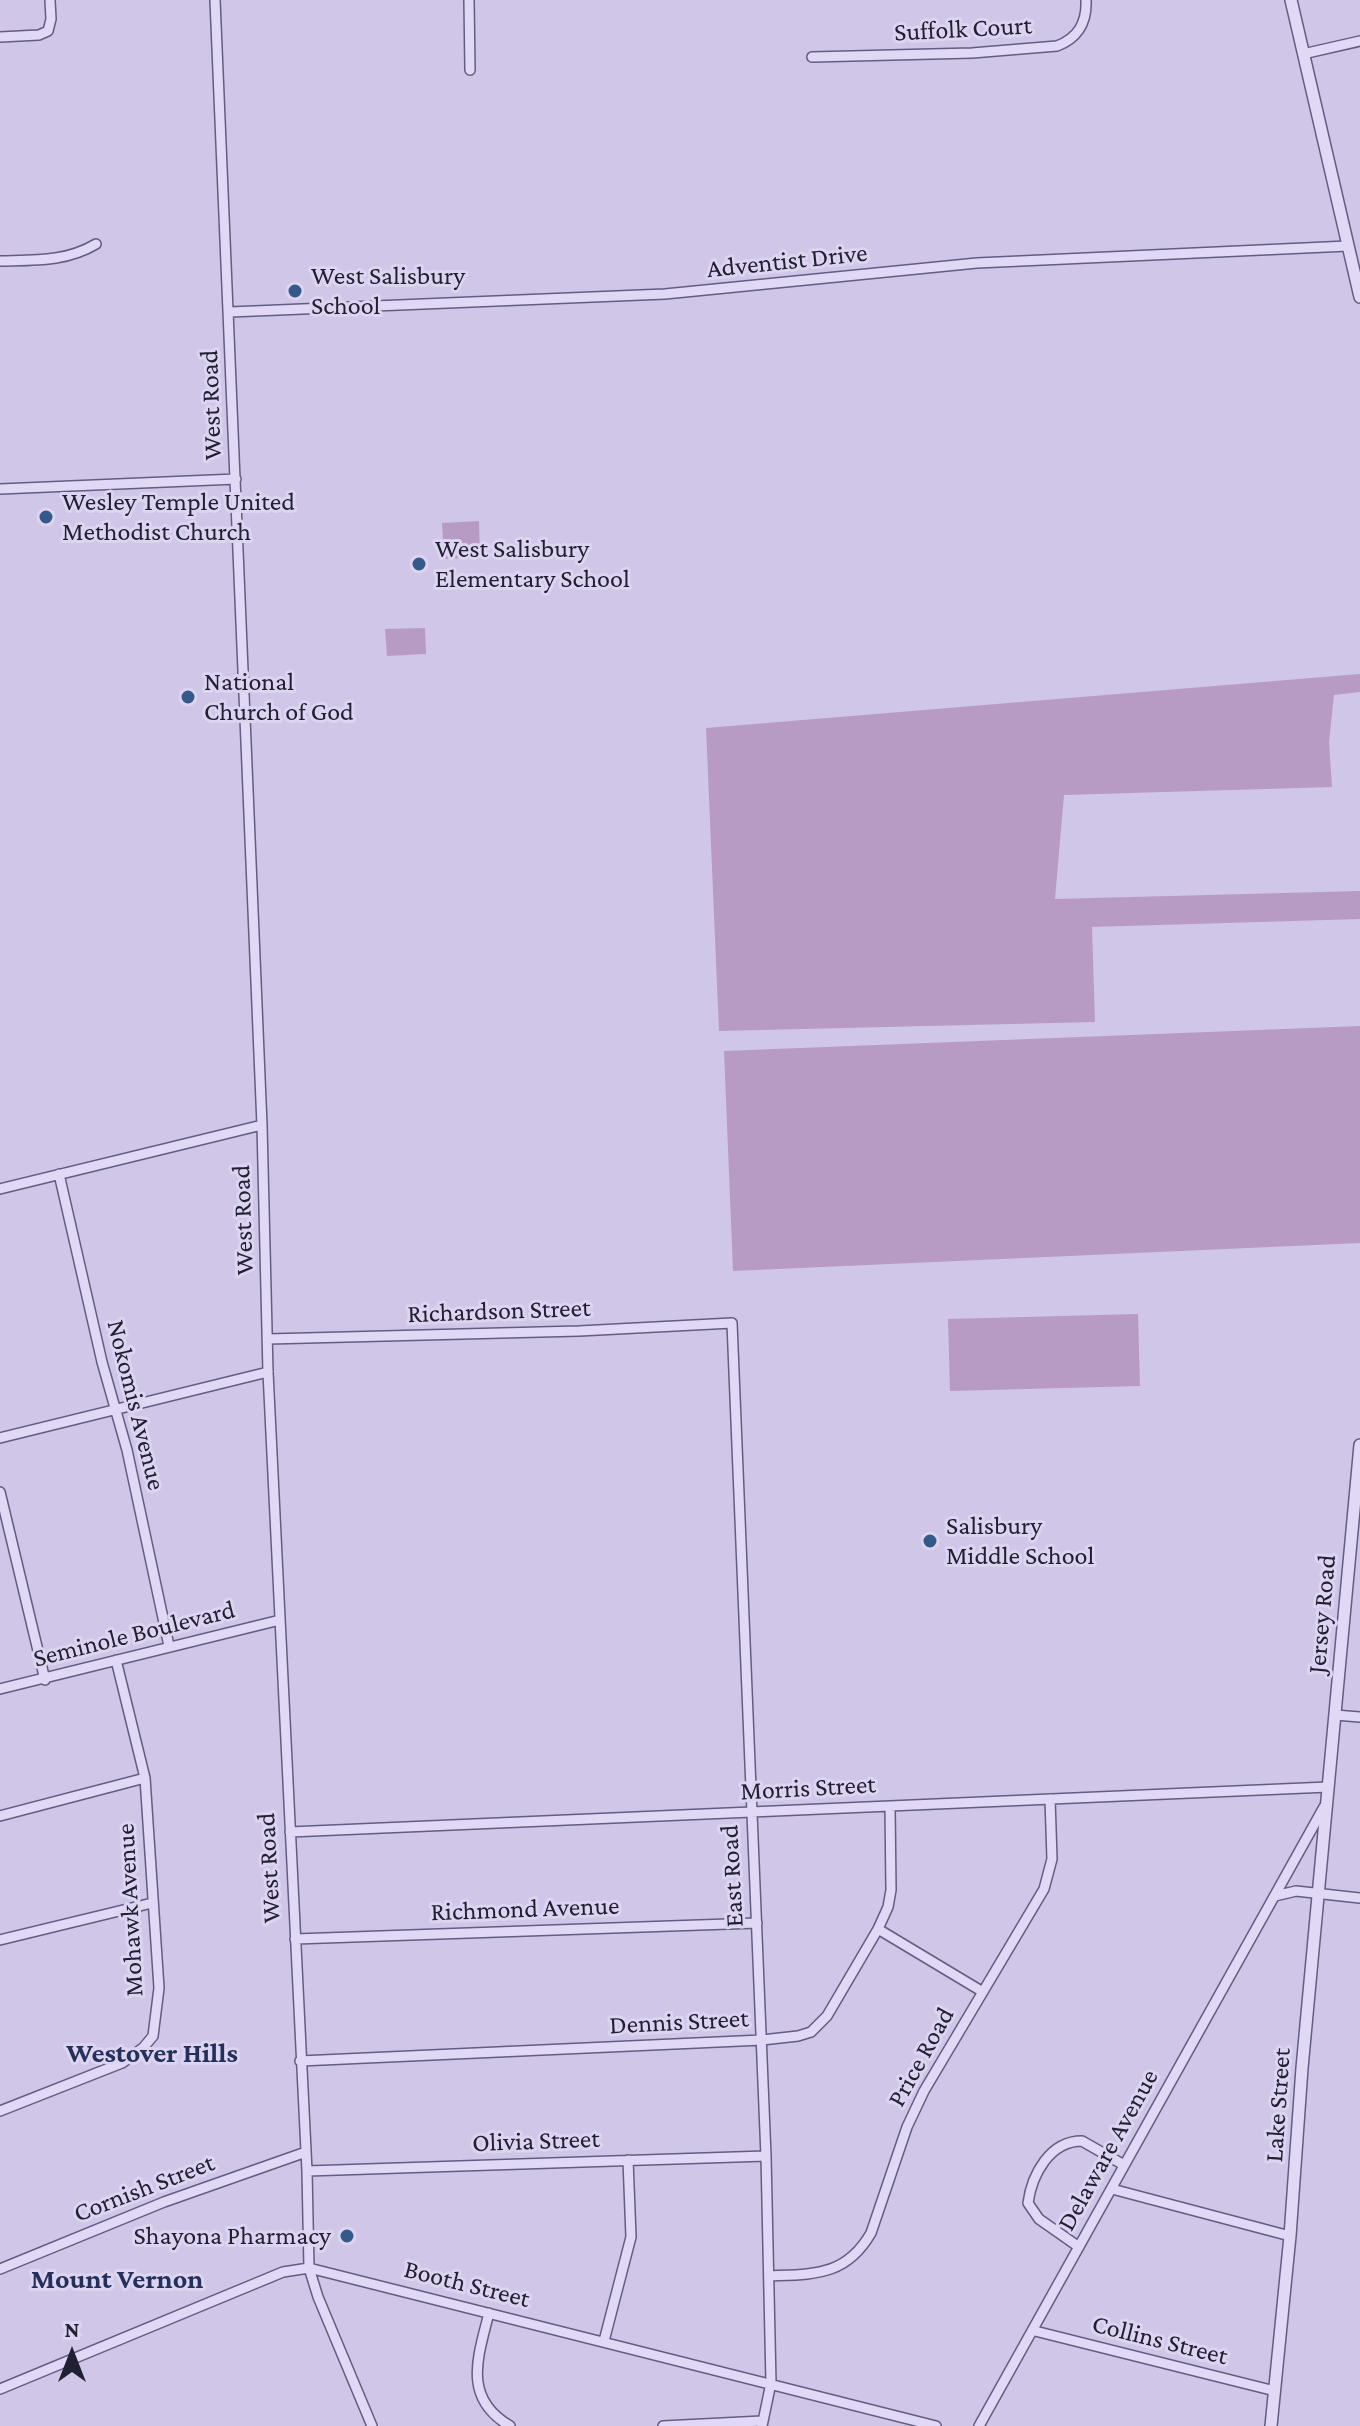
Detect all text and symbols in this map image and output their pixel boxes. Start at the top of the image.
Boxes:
street label: Suffolk Court [893,10,1033,48]
street label: Adventist Drive [705,237,869,285]
place label: West Salisbury School [311,260,465,322]
marker: West Salisbury School [286,282,304,300]
street label: West Road [193,349,229,461]
place label: Wesley Temple United Methodist Church [62,486,295,548]
marker: Wesley Temple United Methodist Church [37,508,55,526]
place label: West Salisbury Elementary School [435,533,630,594]
marker: West Salisbury Elementary School [410,555,428,573]
place label: National Church of God [204,666,354,728]
marker: National Church of God [179,688,197,706]
street label: West Road [225,1164,261,1276]
street label: Richardson Street [407,1292,591,1330]
street label: Nokomis Avenue [100,1317,172,1493]
place label: Salisbury Middle School [946,1510,1094,1572]
marker: Salisbury Middle School [921,1532,939,1550]
street label: Jersey Road [1301,1553,1343,1675]
street label: Seminole Boulevard [30,1594,238,1674]
street label: Morris Street [739,1769,877,1807]
street label: West Road [251,1812,287,1924]
street label: Mohawk Avenue [110,1823,150,1997]
street label: East Road [714,1824,750,1928]
street label: Richmond Avenue [430,1890,620,1928]
street label: Price Road [881,2002,961,2112]
street label: Dennis Street [609,2003,749,2041]
district label: Westover Hills [66,2036,238,2070]
street label: Lake Street [1258,2047,1298,2163]
street label: Delaware Avenue [1051,2064,1165,2236]
street label: Olivia Street [472,2123,600,2159]
street label: Cornish Street [69,2147,219,2229]
place label: Shayona Pharmacy [133,2220,331,2252]
marker: Shayona Pharmacy [338,2227,356,2245]
street label: Booth Street [401,2253,533,2315]
district label: Mount Vernon [31,2262,203,2296]
street label: Collins Street [1089,2308,1231,2372]
north arrow [32,2314,112,2394]
text: N [65,2317,80,2342]

